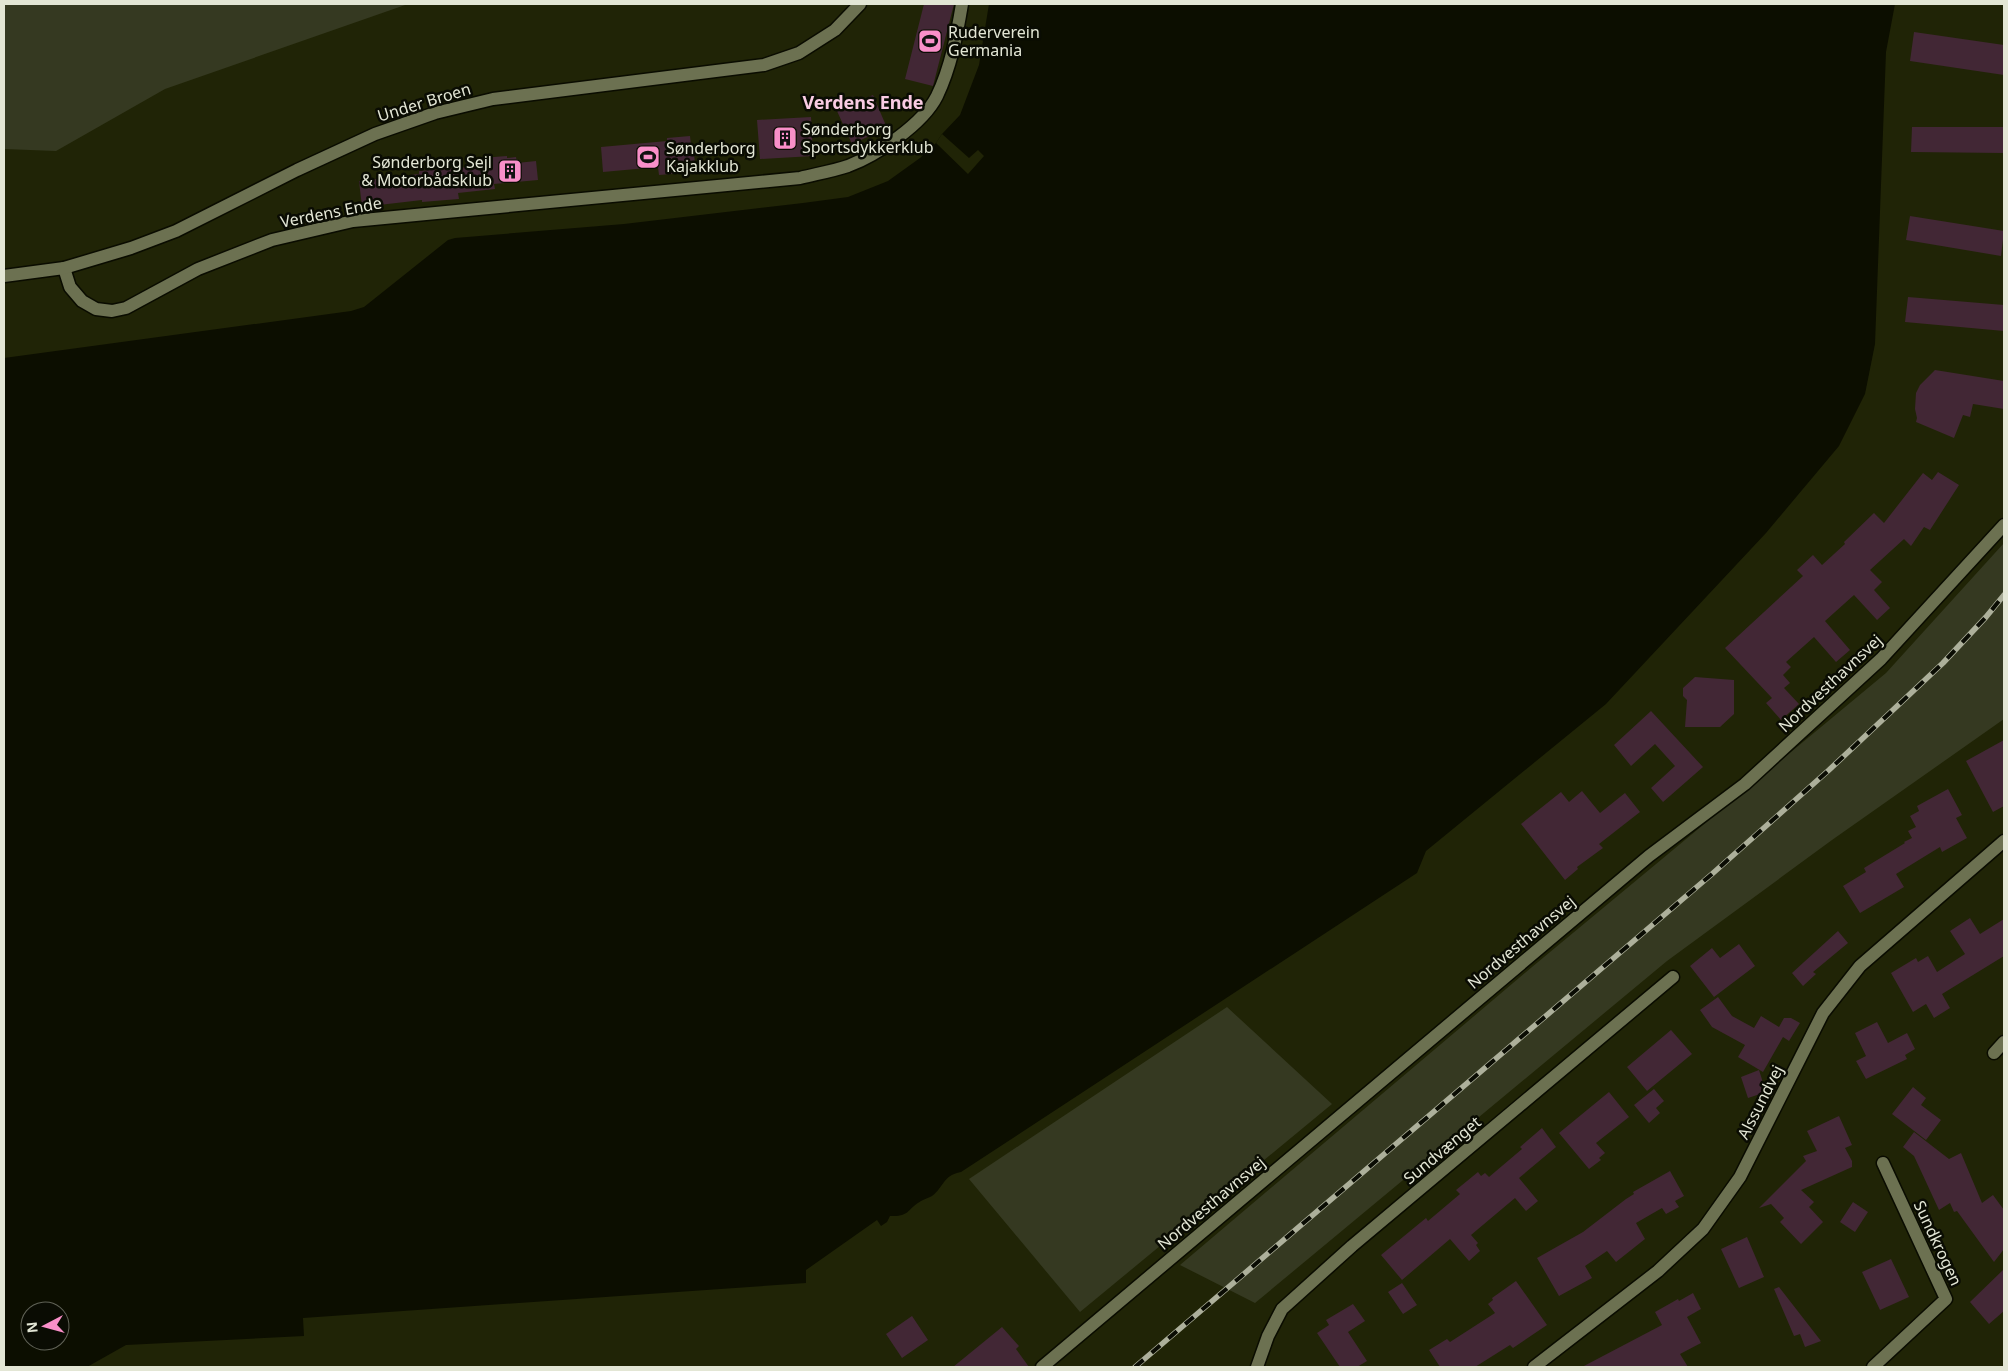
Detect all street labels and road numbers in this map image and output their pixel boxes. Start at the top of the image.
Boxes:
street label: Under Broen [375,77,473,127]
street label: Verdens Ende [278,191,384,233]
street label: Nordvesthavnsvej [1773,629,1887,737]
street label: Nordvesthavnsvej [1462,890,1580,994]
street label: Alssundvej [1732,1061,1788,1143]
street label: Sundvænget [1399,1111,1486,1189]
street label: Nordvesthavnsvej [1152,1151,1270,1255]
street label: Sundkrogen [1909,1197,1967,1289]

